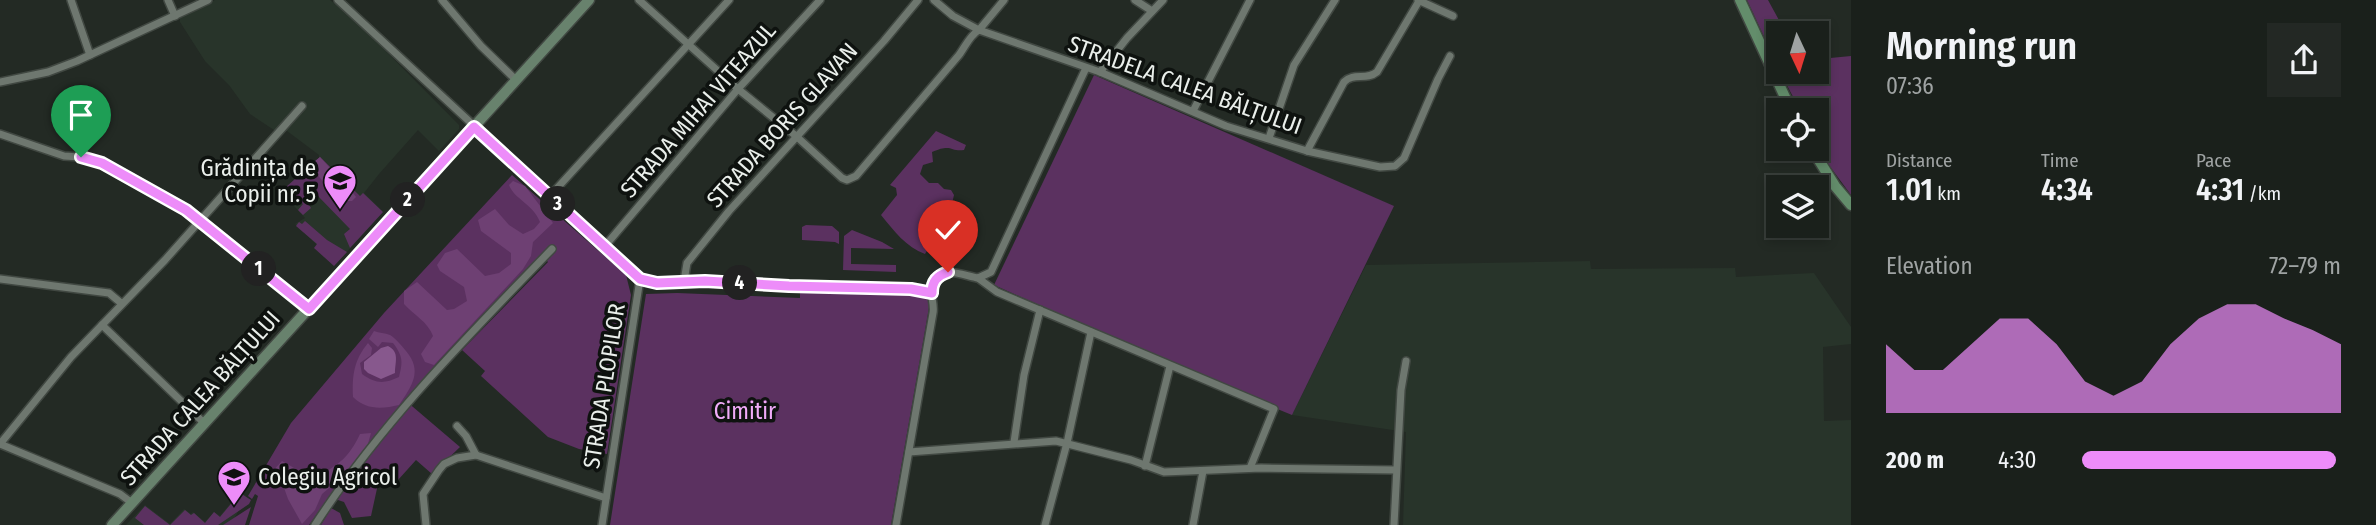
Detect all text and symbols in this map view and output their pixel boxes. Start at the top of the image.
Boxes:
street label: STRADA MIHAI VITEAZUL [615,17,781,203]
north arrow [1766,21,1829,84]
map controls [1766,21,1829,238]
text: Morning run [1886,23,2077,69]
button: share [2267,23,2341,97]
street label: STRADELA CALEA BĂLȚULUI [1064,30,1306,142]
street label: STRADA BORIS GLAVAN [701,37,863,213]
text: 07:36 [1886,72,1934,100]
pin [51,85,111,157]
icon: arrive [62,96,100,134]
button: locate [1766,98,1829,161]
text: Distance [1886,149,1953,172]
text: Time [2041,149,2079,172]
text: Pace [2196,149,2231,172]
place label: Grădinița de Copii nr. 5 [200,154,316,208]
school or university icon: Grădinița de Copii nr. 5 [321,162,359,211]
text: 1.01 [1886,172,1933,208]
text: 4:34 [2041,172,2093,208]
text: 4:31 [2196,172,2244,208]
button: layers [1766,175,1829,238]
pin: 2 [390,182,426,218]
text: km [1933,182,1961,205]
text: /km [2244,182,2281,205]
pin: 3 [540,186,576,222]
text: 2 [403,188,412,211]
text: 3 [553,192,562,215]
pin [918,200,978,272]
icon: check [929,211,967,249]
pin: 1 [242,252,276,286]
text: Elevation [1886,252,1973,280]
text: 72–79 m [2269,252,2341,280]
text: 1 [254,257,263,280]
pin: 4 [722,266,758,300]
text: 4 [735,271,744,294]
street label: STRADA PLOPILOR [577,301,631,470]
street label: STRADA CALEA BĂLȚULUI [114,305,287,492]
park label: Cimitir [714,397,776,425]
text: 200 m [1886,446,1944,474]
text: 4:30 [1998,446,2037,474]
school or university icon: Colegiu Agricol [215,458,253,507]
place label: Colegiu Agricol [258,463,397,491]

